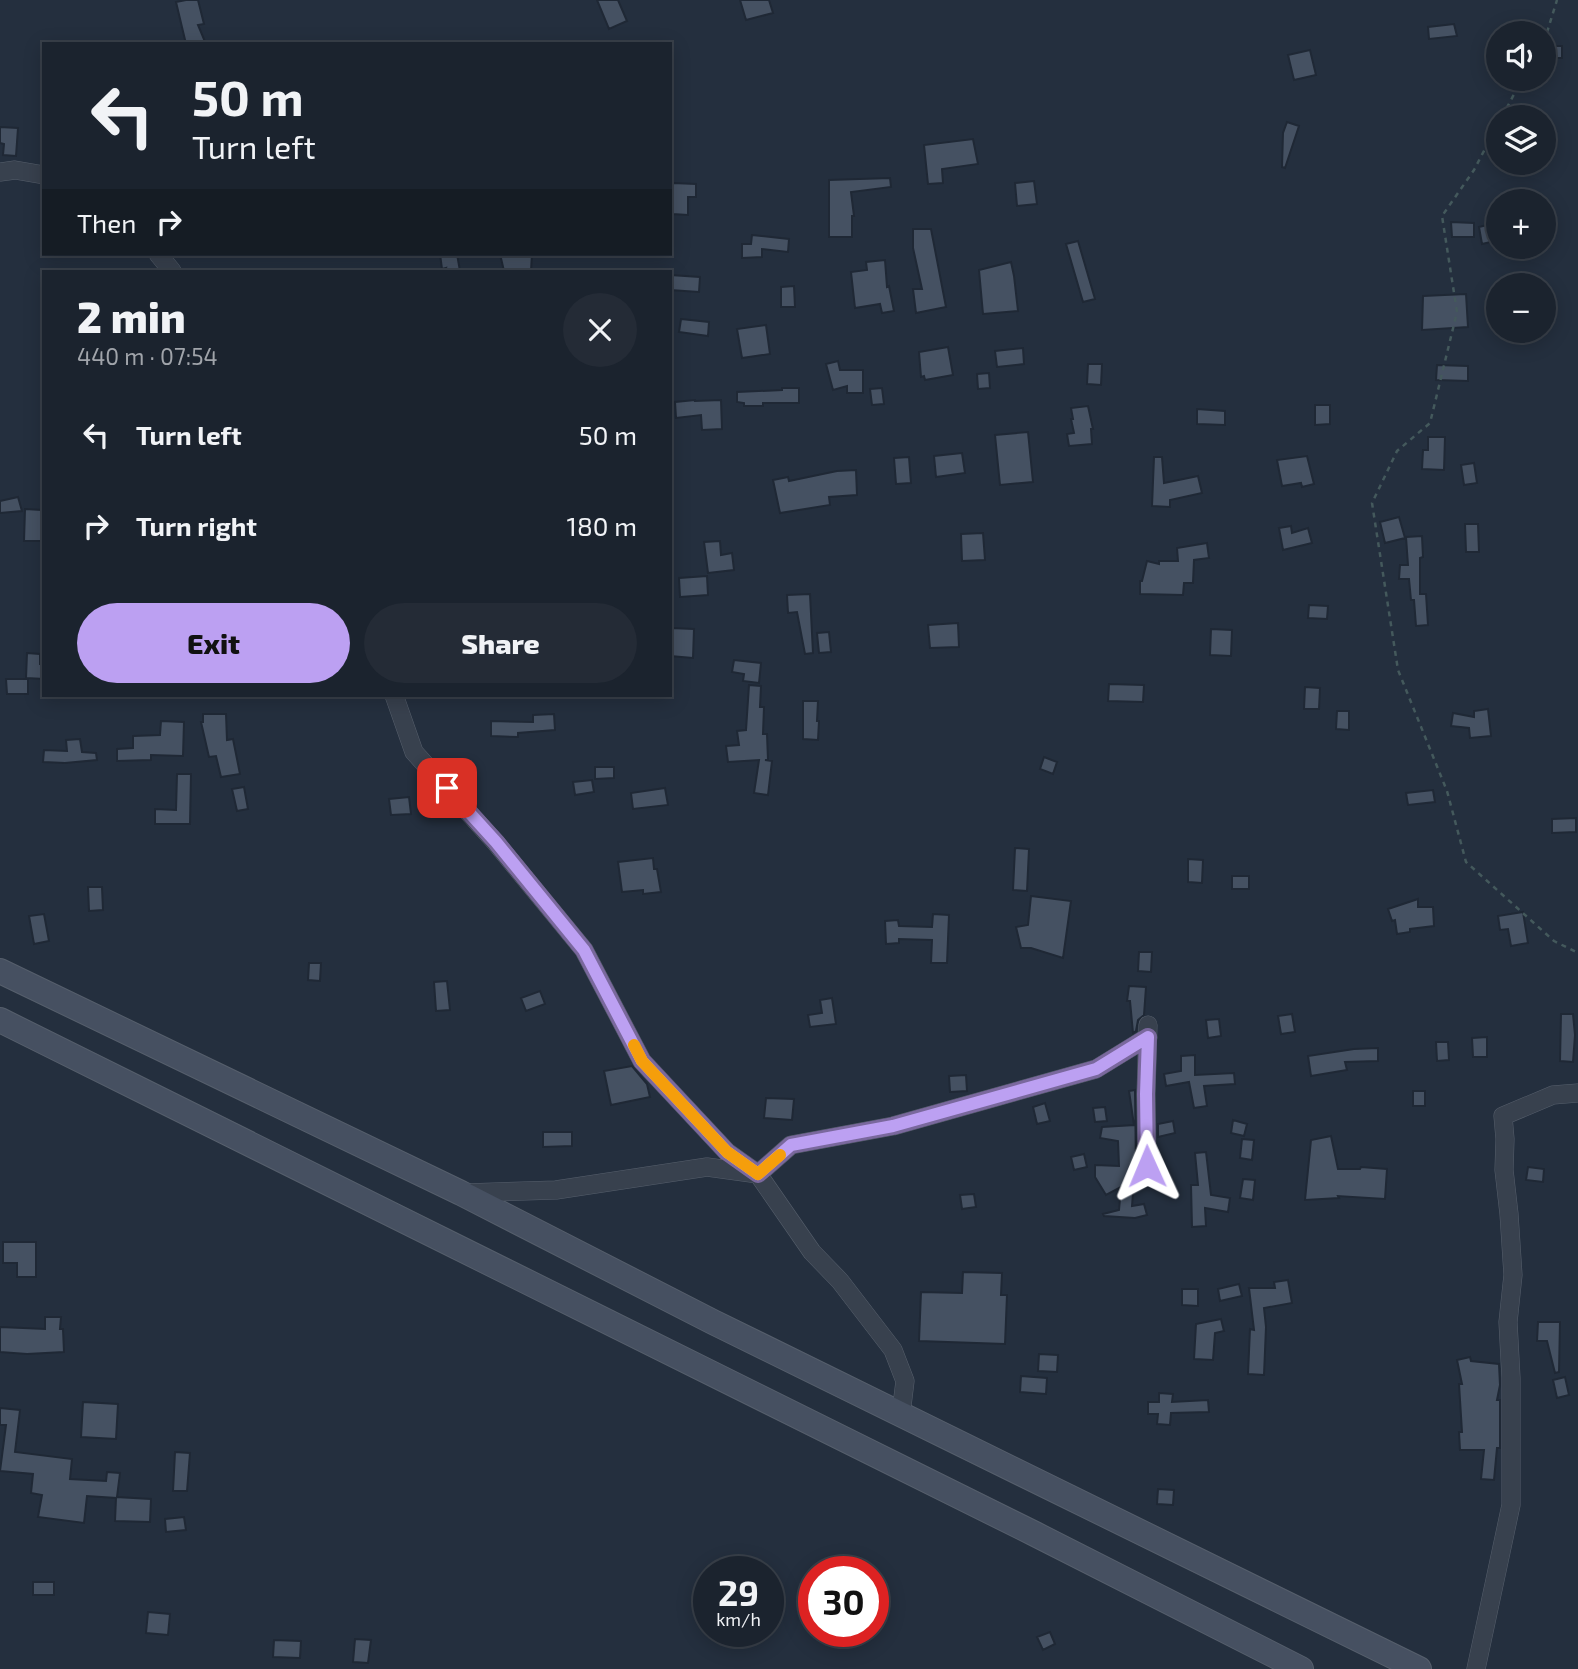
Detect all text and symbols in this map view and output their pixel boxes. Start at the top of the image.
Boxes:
map controls [1486,21,1556,343]
button: sound [1486,21,1556,91]
text: 50 m [192,67,304,126]
icon: left [77,70,168,161]
button: layers [1486,105,1556,175]
text: Turn left [192,127,316,165]
button: + [1486,189,1556,259]
icon: right [150,203,188,241]
text: Then [77,207,136,238]
button: − [1486,273,1556,343]
text: 2 min [77,291,186,341]
button: close [563,293,637,367]
text: 440 m · 07:54 [77,342,218,370]
icon: left [77,416,115,454]
text: Turn left [136,419,242,450]
text: 50 m [579,419,637,450]
icon: right [77,507,115,545]
text: Turn right [136,510,257,541]
text: 180 m [567,510,637,541]
button: Exit [77,603,350,683]
button: Share [364,603,637,683]
pin [417,758,477,818]
icon: arrive [428,769,466,807]
position arrow [1110,1129,1184,1203]
speed limit sign: 30 [798,1556,889,1647]
text: 29 [718,1571,759,1613]
text: km/h [716,1608,761,1630]

